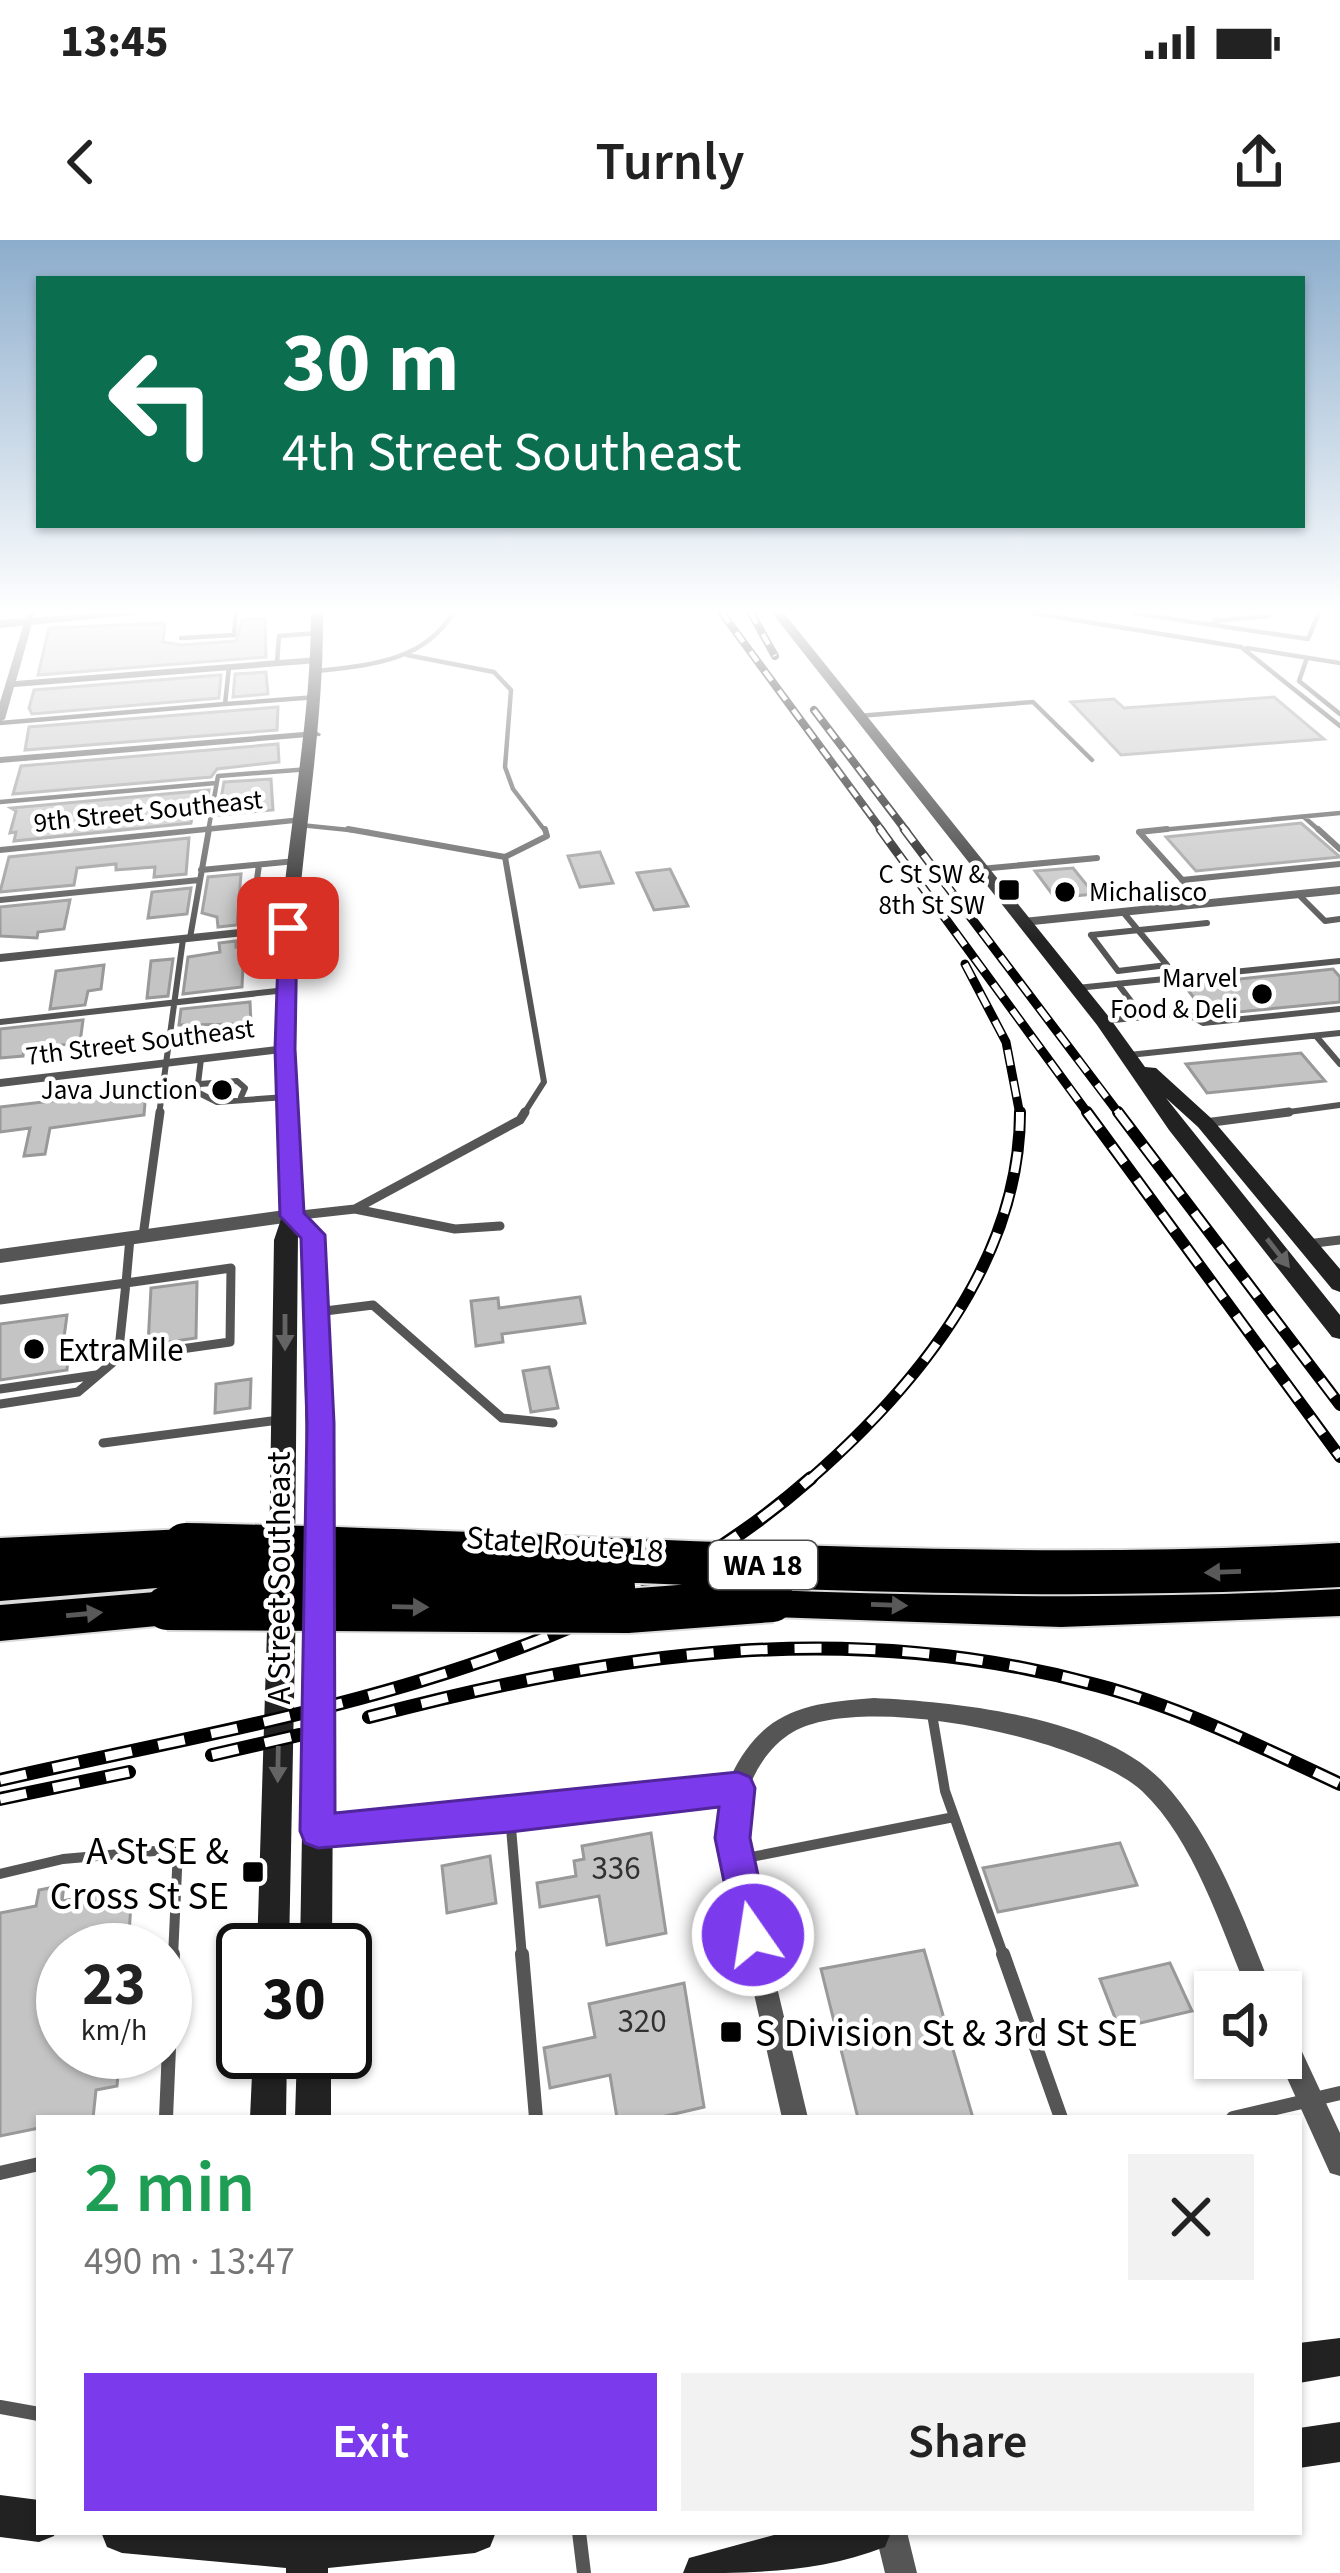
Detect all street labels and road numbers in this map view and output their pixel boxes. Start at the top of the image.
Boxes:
street label: 9th Street Southeast [32,780,264,843]
street label: 7th Street Southeast [24,1009,256,1076]
street label: A Street Southeast [256,1451,303,1705]
street label: State Route 18 [465,1514,665,1575]
road number: WA 18 [709,1541,817,1589]

